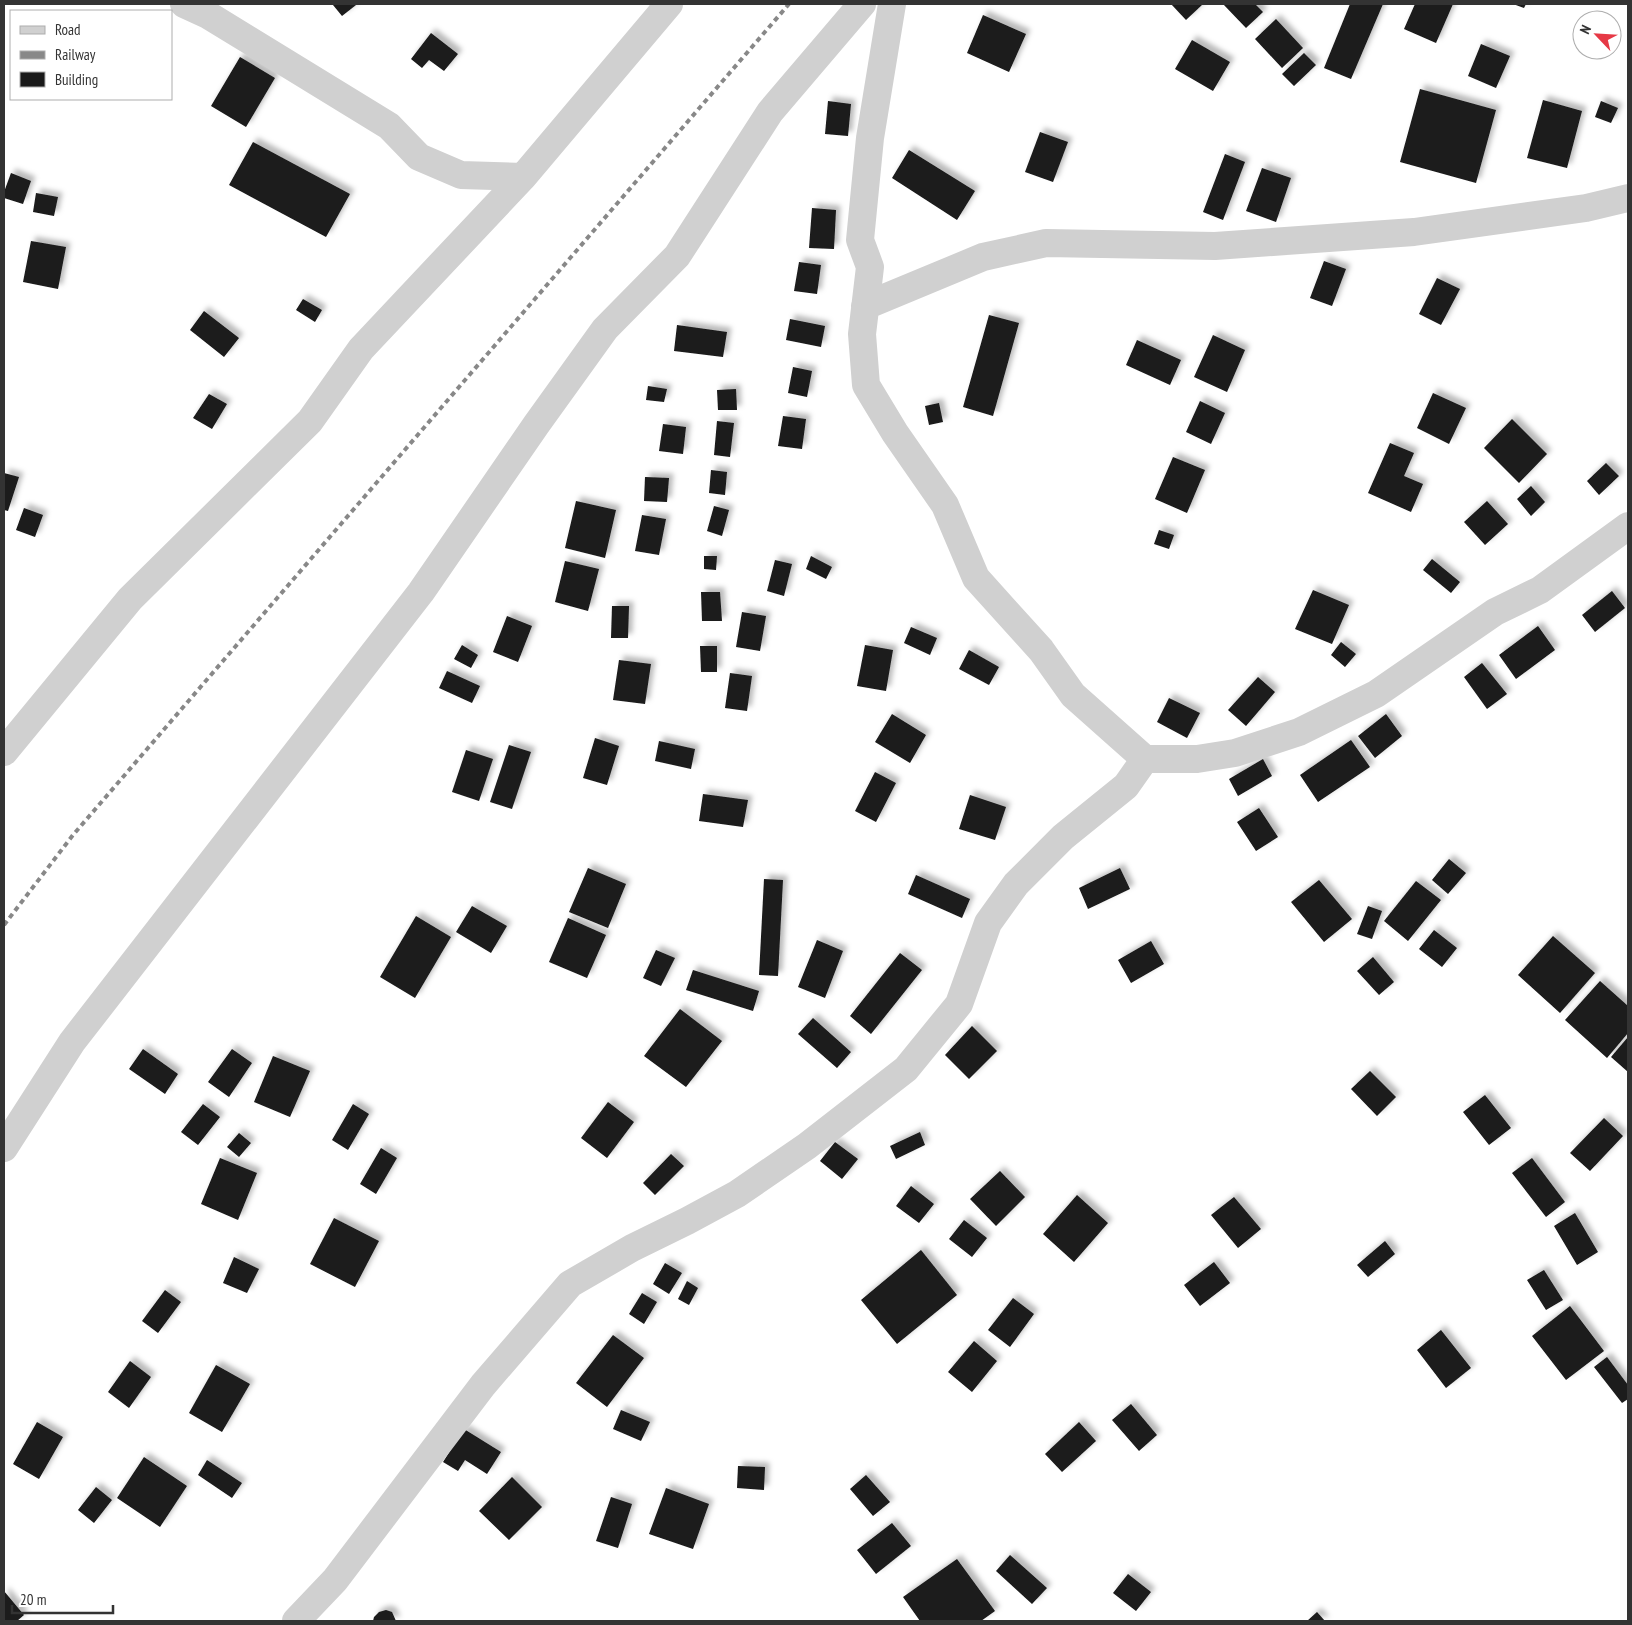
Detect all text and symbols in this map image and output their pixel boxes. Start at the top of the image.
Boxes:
legend [10,10,172,100]
north arrow [1572,10,1622,60]
text: Road [55,20,81,39]
text: N [1575,22,1595,37]
text: Railway [55,45,96,64]
text: Building [55,70,98,89]
scale bar [12,1582,114,1614]
text: 20 m [20,1590,46,1609]

